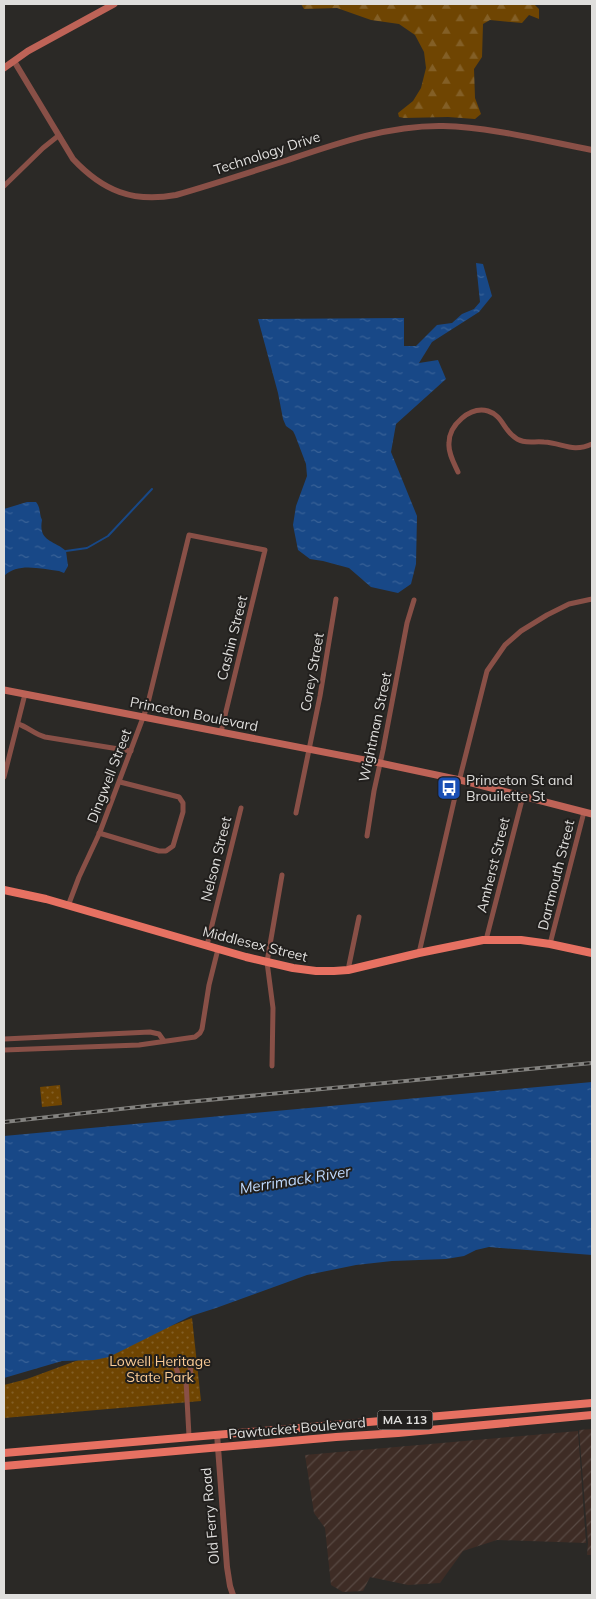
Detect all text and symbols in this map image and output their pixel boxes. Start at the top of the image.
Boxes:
street label: Technology Drive [211,127,323,179]
street label: Cashin Street [213,594,251,682]
street label: Corey Street [296,631,328,713]
street label: Wightman Street [355,670,395,784]
street label: Princeton Boulevard [128,693,260,735]
street label: Dingwell Street [83,726,135,826]
place label: Princeton St and Brouilette St [466,771,573,805]
bus stop icon: Princeton St and Brouilette St [436,775,462,801]
street label: Nelson Street [197,815,235,903]
street label: Amherst Street [472,815,514,915]
street label: Dartmouth Street [534,818,578,932]
street label: Middlesex Street [201,922,309,966]
water label: Merrimack River [238,1161,352,1198]
park label: Lowell Heritage State Park [109,1352,211,1386]
road number: MA 113 [378,1410,432,1430]
street label: Pawtucket Boulevard [227,1413,367,1443]
street label: Old Ferry Road [197,1467,223,1565]

